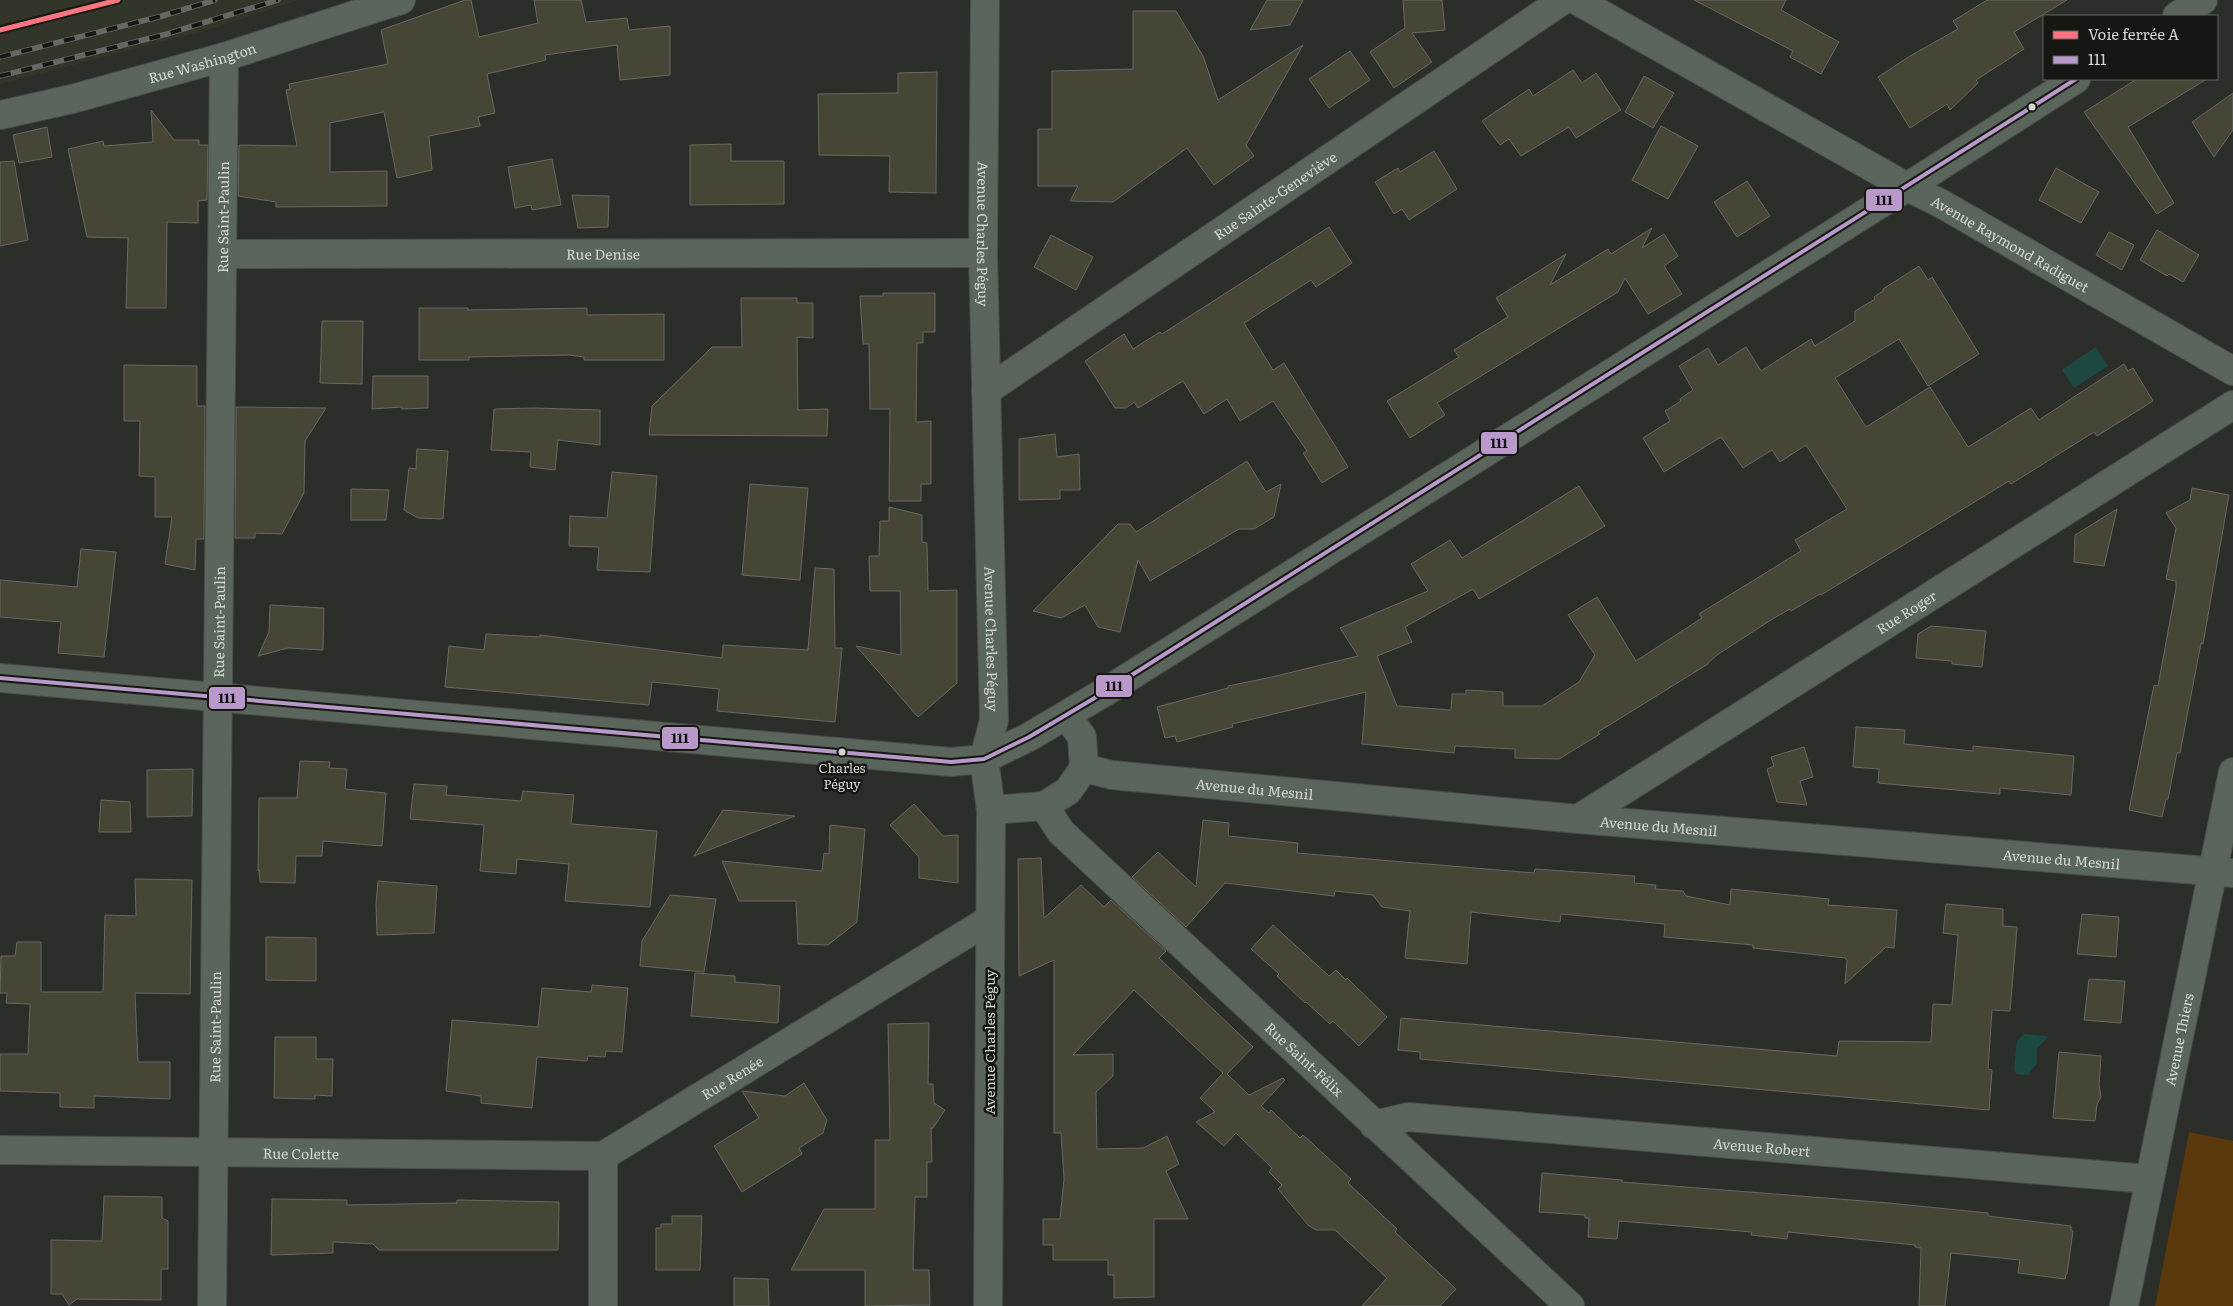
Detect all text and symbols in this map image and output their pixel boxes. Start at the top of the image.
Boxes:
legend [2043,15,2218,80]
text: Voie ferrée A [2088,22,2179,45]
street label: Rue Washington [146,37,259,87]
text: 111 [2088,47,2106,70]
unlabelled marker [2027,102,2037,112]
street label: Rue Sainte-Geneviève [1209,146,1340,244]
street label: Rue Saint-Paulin [212,161,233,273]
street label: Avenue Charles Péguy [973,161,994,308]
line badge: 111 [1865,188,1903,212]
text: 111 [1875,189,1893,209]
street label: Avenue Raymond Radiguet [1928,190,2093,297]
street label: Rue Denise [566,243,640,264]
line badge: 111 [1480,431,1518,455]
text: 111 [1490,432,1508,452]
street label: Rue Saint-Paulin [208,566,229,678]
street label: Avenue Charles Péguy [980,566,1004,713]
street label: Rue Roger [1872,585,1940,638]
line badge: 111 [1095,674,1133,698]
text: 111 [1105,675,1123,695]
line badge: 111 [208,686,246,710]
text: 111 [218,687,236,707]
line badge: 111 [661,726,699,750]
text: 111 [671,727,689,747]
marker: Charles Péguy [837,747,847,757]
place label: Charles Péguy [819,758,866,793]
street label: Avenue du Mesnil [1195,773,1314,804]
street label: Avenue du Mesnil [1599,811,1719,840]
street label: Avenue du Mesnil [2002,844,2121,874]
street label: Avenue Charles Péguy [979,968,999,1115]
street label: Rue Saint-Paulin [204,971,225,1083]
street label: Avenue Thiers [2159,991,2198,1088]
street label: Rue Saint-Félix [1261,1017,1348,1101]
street label: Rue Renée [697,1051,767,1104]
street label: Avenue Robert [1712,1133,1812,1161]
street label: Rue Colette [263,1143,339,1163]

